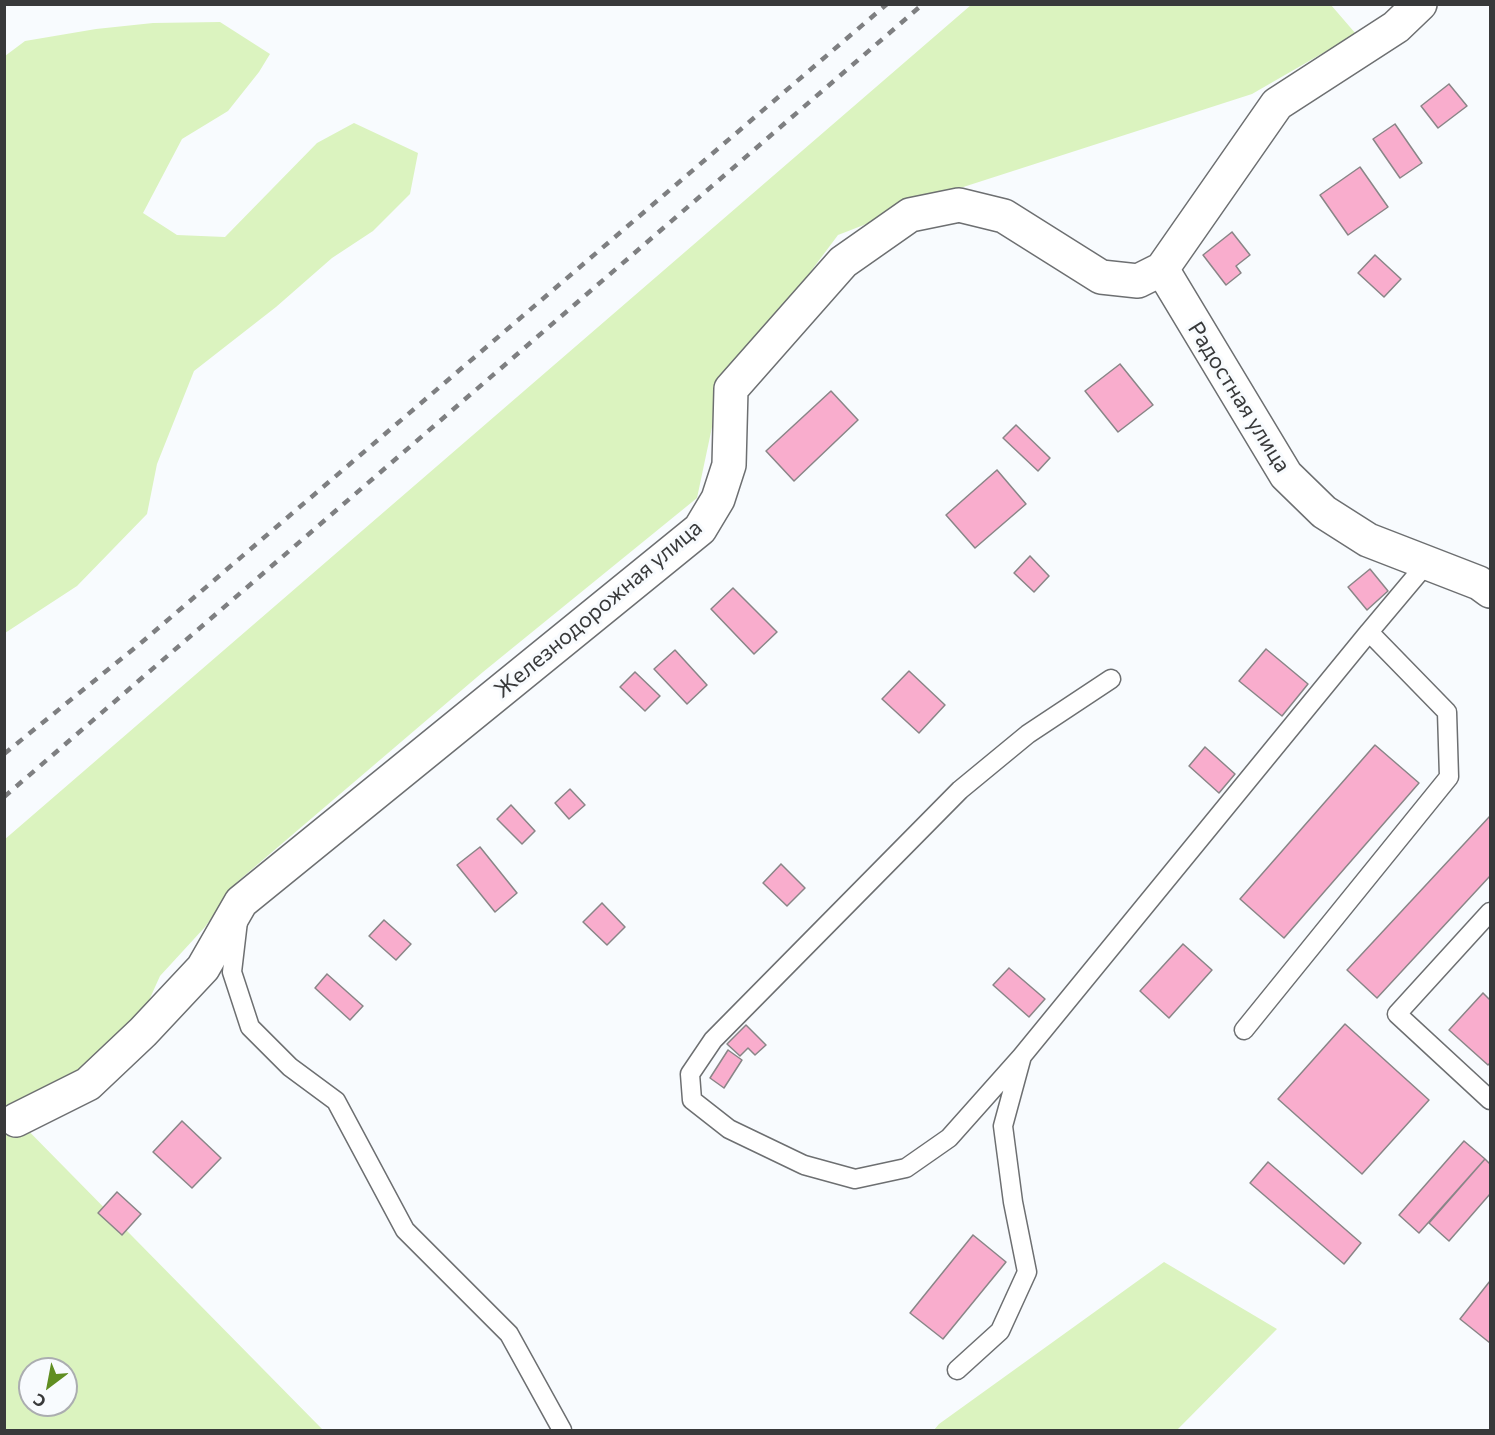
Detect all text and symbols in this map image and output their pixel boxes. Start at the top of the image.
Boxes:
street label: Радостная улица [1182,317,1296,477]
street label: Железнодорожная улица [489,514,707,704]
north arrow [18,1357,78,1417]
text: С [30,1390,49,1412]

